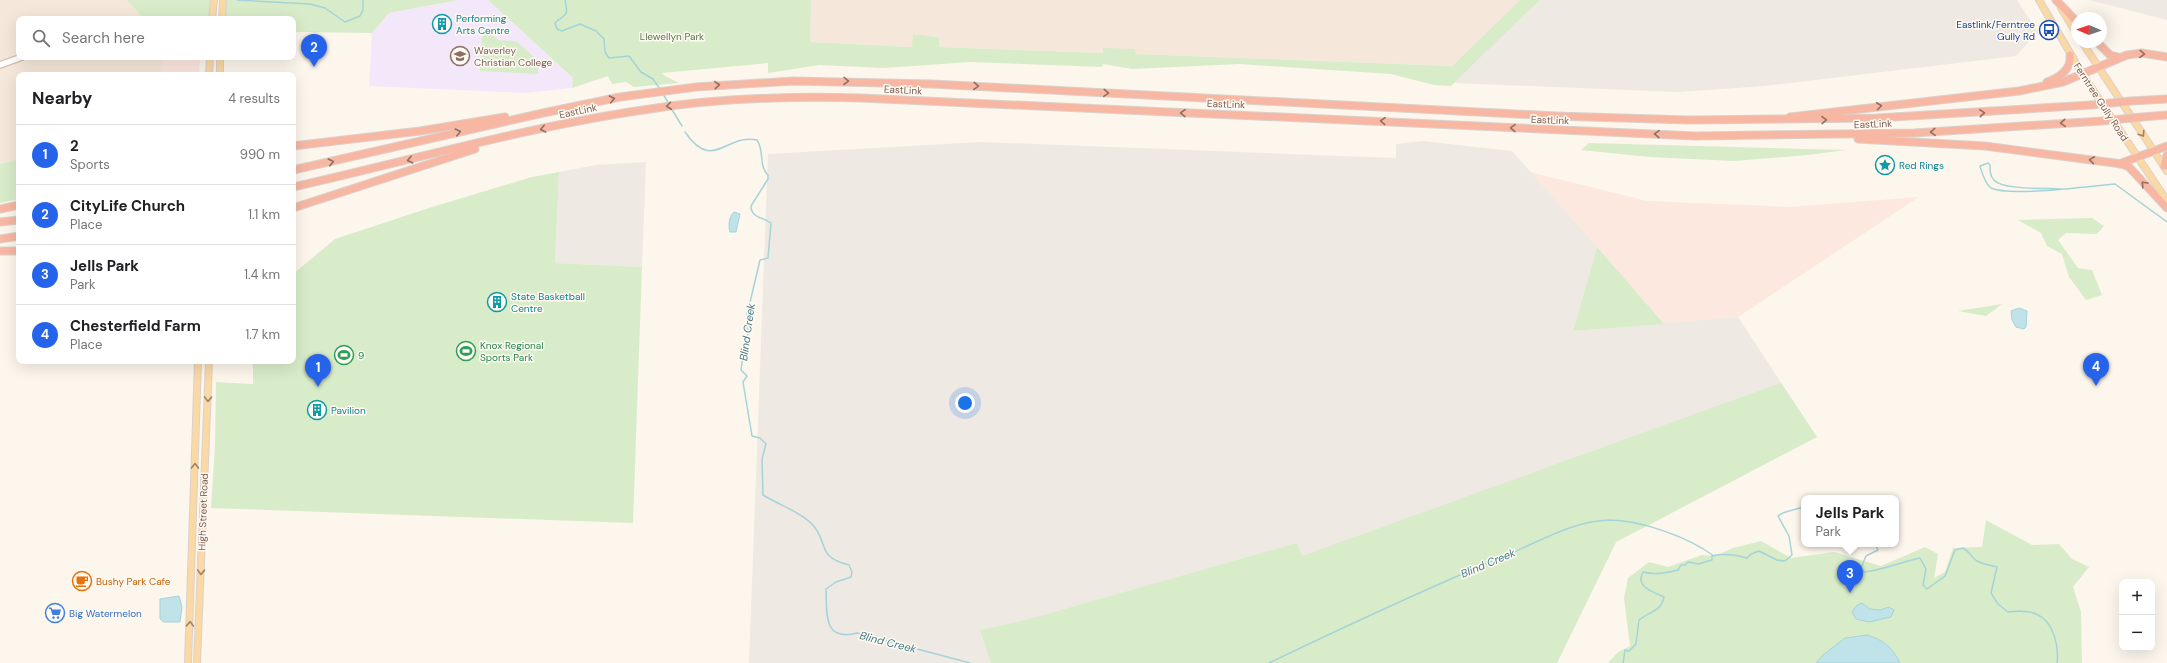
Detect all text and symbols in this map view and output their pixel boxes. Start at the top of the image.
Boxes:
place label: Performing Arts Centre [456,12,510,37]
north arrow [2071,12,2107,48]
building icon: Performing Arts Centre [431,13,453,35]
search box [16,16,296,60]
place label: Eastlink/Ferntree Gully Rd [1956,18,2035,43]
bus stop icon: Eastlink/Ferntree Gully Rd [2038,19,2060,41]
icon: search [30,27,52,49]
text: Search here [62,28,145,48]
park label: Llewellyn Park [640,30,704,43]
pin: 2 [301,34,327,67]
place label: Waverley Christian College [474,44,553,69]
school or university icon: Waverley Christian College [449,45,471,67]
one-way arrow [2139,49,2145,58]
street label: Ferntree Gully Road [2071,60,2131,144]
one-way arrow [843,77,849,85]
one-way arrow [714,81,720,90]
one-way arrow [973,82,979,91]
street label: EastLink [884,83,922,97]
text: Nearby [32,87,92,109]
one-way arrow [1103,89,1109,98]
text: 4 results [228,90,280,107]
one-way arrow [609,95,615,103]
street label: EastLink [1207,97,1245,111]
street label: EastLink [558,101,598,121]
one-way arrow [666,101,672,110]
one-way arrow [1876,102,1882,111]
one-way arrow [1180,108,1186,117]
one-way arrow [1979,108,1985,117]
street label: EastLink [1531,113,1569,127]
one-way arrow [1821,115,1827,124]
one-way arrow [1380,117,1386,126]
street label: EastLink [1854,117,1892,131]
one-way arrow [2060,119,2066,128]
one-way arrow [540,124,547,133]
one-way arrow [1510,124,1516,132]
one-way arrow [1930,128,1936,137]
one-way arrow [455,129,461,137]
one-way arrow [1654,130,1660,138]
one-way arrow [2137,130,2145,137]
text: 2 [70,136,79,156]
text: 1 [43,146,47,163]
text: 990 m [240,146,280,163]
place icon: Red Rings [1874,154,1896,176]
one-way arrow [406,155,413,163]
text: Sports [70,156,110,173]
one-way arrow [2089,156,2095,165]
one-way arrow [328,158,334,166]
place label: Red Rings [1899,159,1944,172]
one-way arrow [2141,181,2149,189]
text: CityLife Church [70,196,185,216]
text: 2 [41,206,49,223]
text: 1.1 km [248,206,280,223]
text: Place [70,216,102,233]
text: Jells Park [70,256,139,276]
text: 3 [41,266,49,283]
text: 1.4 km [244,266,280,283]
text: Park [70,276,96,293]
place label: State Basketball Centre [511,290,585,315]
building icon: State Basketball Centre [486,291,508,313]
water label: Blind Creek [736,302,758,362]
text: Chesterfield Farm [70,316,201,336]
text: 4 [41,326,49,343]
text: 1.7 km [245,326,280,343]
text: Place [70,336,102,353]
place label: Knox Regional Sports Park [480,339,544,364]
sports icon: Knox Regional Sports Park [455,340,477,362]
sports icon: 9 [333,344,355,366]
place label: 9 [358,349,364,362]
pin: 4 [2083,353,2109,386]
pin: 1 [305,354,331,387]
your location [955,393,975,413]
one-way arrow [203,396,212,402]
building icon: Pavilion [306,399,328,421]
place label: Pavilion [331,404,366,417]
one-way arrow [191,463,199,469]
street label: High Street Road [195,473,211,551]
popup [1801,495,1899,547]
text: Jells Park [1816,503,1884,523]
text: Park [1816,523,1841,540]
water label: Blind Creek [1459,545,1518,581]
pin: 3 [1837,560,1863,593]
one-way arrow [197,569,205,575]
cafe icon: Bushy Park Cafe [71,570,93,592]
place label: Bushy Park Cafe [96,575,171,588]
map controls [2119,579,2155,651]
button: + [2119,579,2155,615]
supermarket icon: Big Watermelon [44,602,66,624]
place label: Big Watermelon [69,607,142,620]
button: − [2119,615,2155,651]
one-way arrow [185,621,194,627]
water label: Blind Creek [858,628,918,656]

